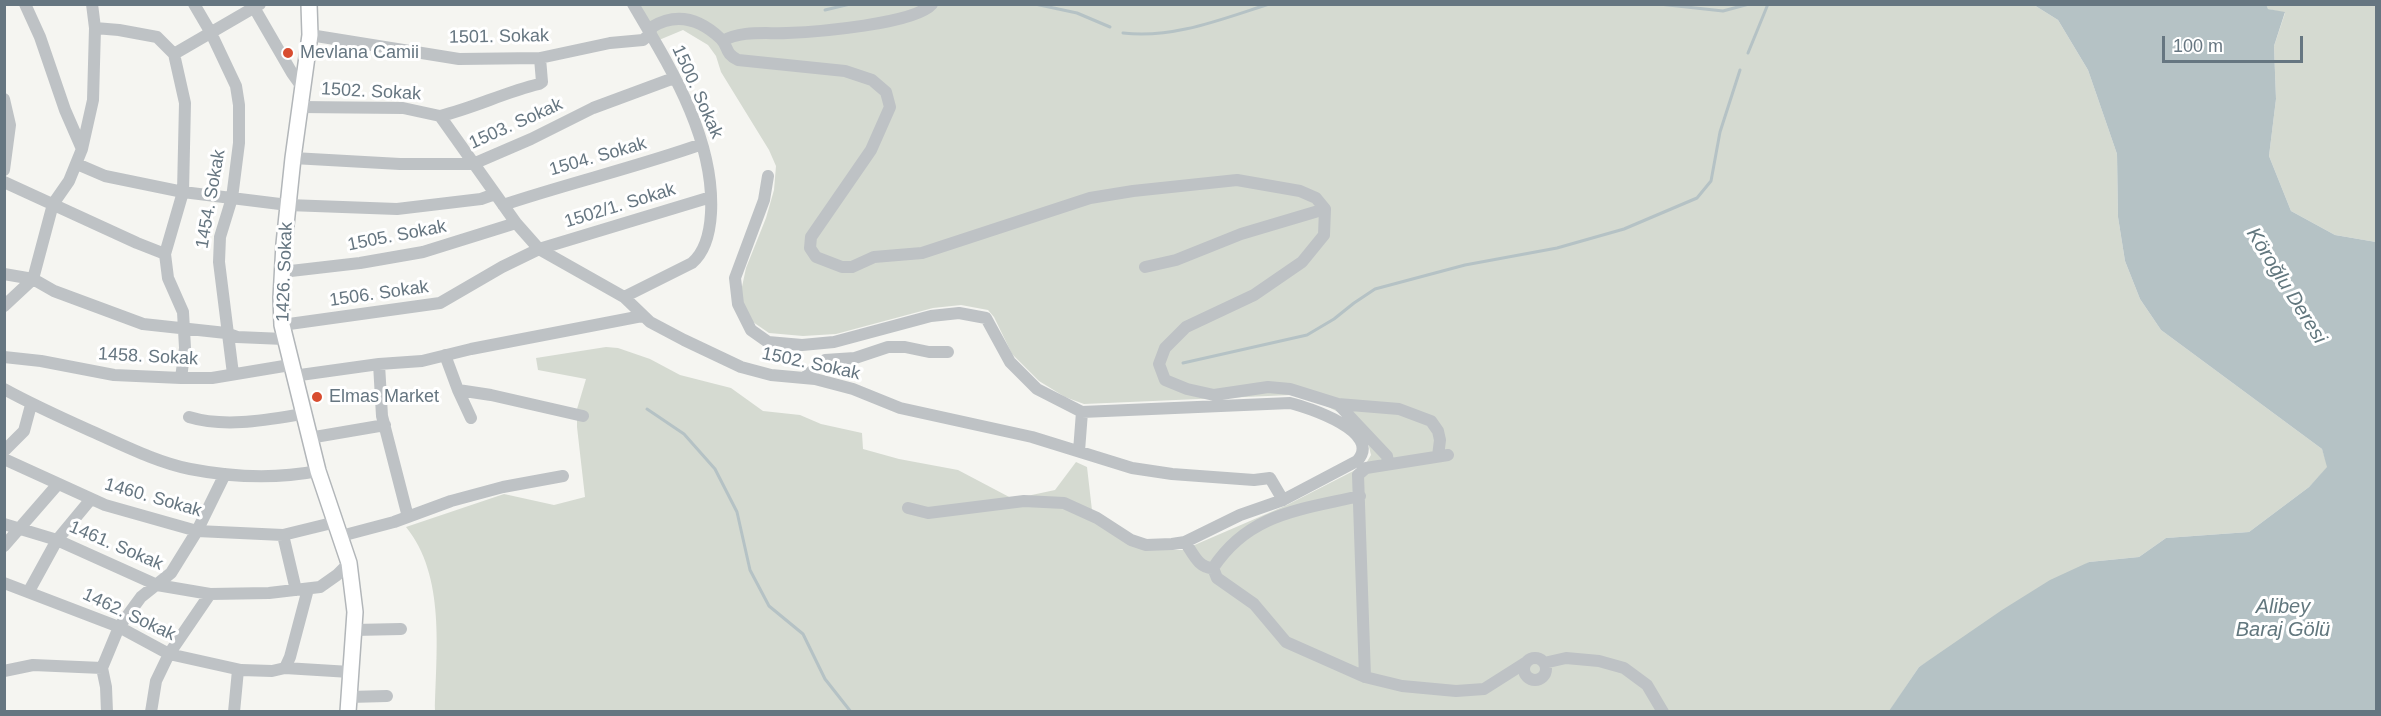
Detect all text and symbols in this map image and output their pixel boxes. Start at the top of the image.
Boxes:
scale bar [2165,24,2306,62]
street label: 1501. Sokak [449,25,549,49]
text: 100 m [2173,36,2223,56]
place label: Mevlana Camii [300,42,419,64]
street label: 1500. Sokak [667,42,727,142]
marker: Mevlana Camii [281,46,295,60]
street label: 1502. Sokak [320,79,422,105]
street label: 1503. Sokak [466,94,566,154]
street label: 1504. Sokak [547,133,649,181]
street label: 1454. Sokak [192,148,230,250]
street label: 1502/1. Sokak [562,179,678,233]
street label: 1505. Sokak [346,216,448,256]
street label: 1426. Sokak [272,222,298,322]
water label: Köroğlu Deresi [2241,224,2331,348]
street label: 1506. Sokak [328,276,430,312]
street label: 1502. Sokak [760,343,862,385]
street label: 1458. Sokak [97,344,199,370]
place label: Elmas Market [329,386,439,408]
marker: Elmas Market [310,390,324,404]
street label: 1460. Sokak [102,474,204,522]
street label: 1461. Sokak [66,517,166,575]
street label: 1462. Sokak [79,584,179,646]
water label: Alibey Baraj Gölü [2236,595,2330,642]

